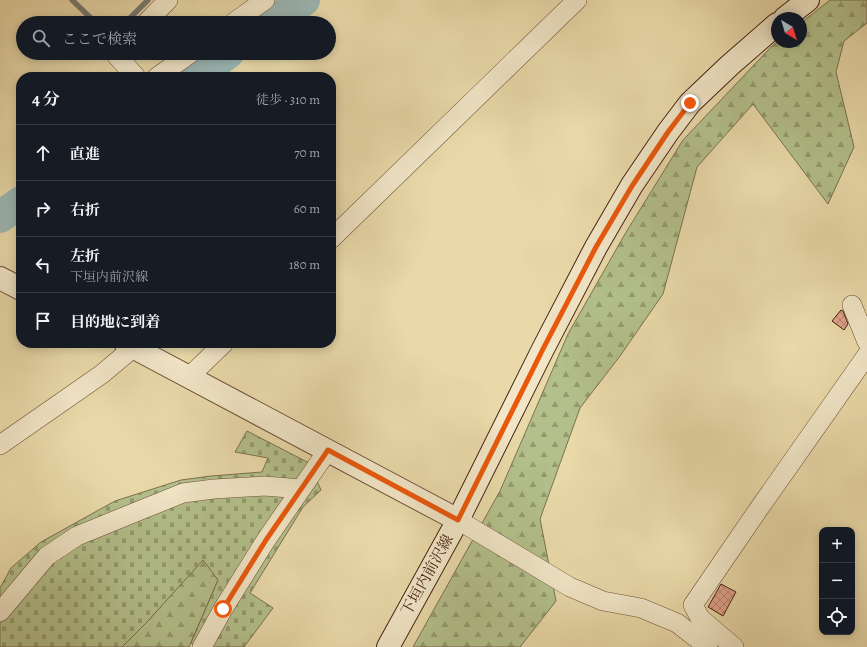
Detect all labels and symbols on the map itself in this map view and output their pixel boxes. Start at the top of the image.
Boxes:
north arrow [771,12,807,48]
route end [681,94,699,112]
street label: 下垣内前沢線 [396,531,458,619]
route start [214,600,232,618]

